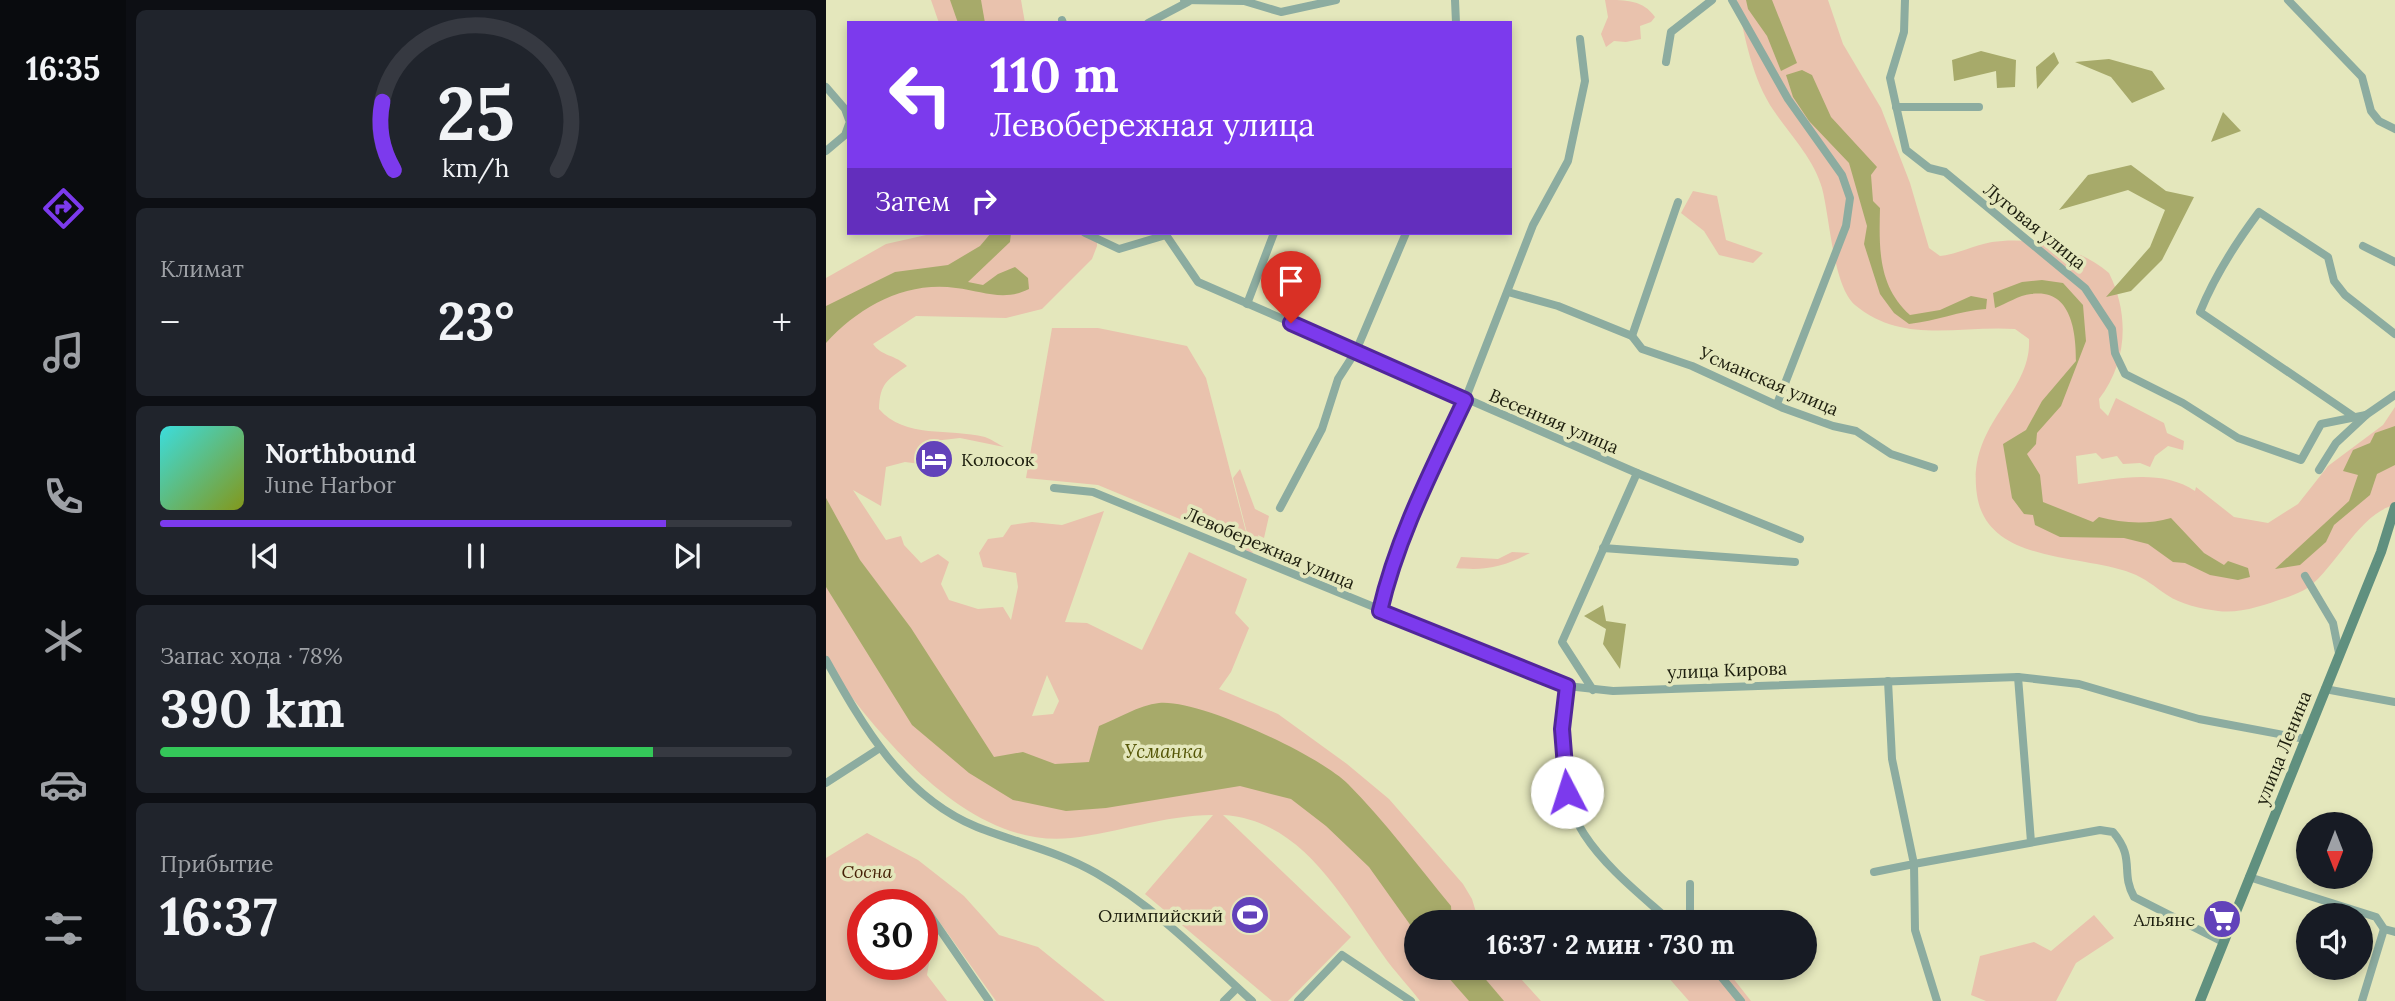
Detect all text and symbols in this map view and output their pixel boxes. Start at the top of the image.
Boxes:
text: 110 m [990,43,1119,105]
text: 16:35 [26,48,100,89]
icon: left [875,49,966,140]
text: 25 [437,67,515,160]
text: Левобережная улица [990,104,1315,145]
text: km/h [442,152,510,184]
street label: Луговая улица [1979,178,2091,274]
icon: right [965,182,1003,220]
icon: directions [39,184,88,233]
text: Затем [875,185,951,218]
pin [1261,251,1321,323]
text: Климат [160,254,244,283]
icon: arrive [1272,262,1310,300]
text: 23° [438,288,514,354]
text: − [160,298,180,346]
text: + [772,298,792,346]
icon: music [39,328,88,377]
street label: Усманская улица [1695,341,1842,421]
street label: Весенняя улица [1486,383,1622,459]
text: Northbound [265,437,416,470]
hotel icon: Колосок [913,438,955,480]
place label: Колосок [961,448,1035,471]
text: June Harbor [265,470,396,499]
icon: phone [39,472,88,521]
street label: Левобережная улица [1181,502,1359,594]
icon: previous [246,537,284,575]
icon: pause [457,537,495,575]
icon: next [668,537,706,575]
icon: climate [39,616,88,665]
text: Запас хода · 78% [160,641,343,670]
street label: улица Кирова [1667,656,1787,684]
text: 390 km [160,675,345,741]
street label: улица Ленина [2250,687,2316,809]
water label: Усманка [1125,739,1204,763]
position arrow [1530,755,1604,829]
icon: car [39,760,88,809]
north arrow [2296,812,2373,889]
map controls [2296,812,2373,980]
text: Прибытие [160,849,274,878]
park label: Сосна [842,860,893,883]
text: 16:37 [160,883,278,949]
speed limit sign: 30 [847,889,938,980]
sports icon: Олимпийский [1229,894,1271,936]
supermarket icon: Альянс [2201,898,2243,940]
button: sound [2296,903,2373,980]
icon: filters [39,904,88,953]
place label: Олимпийский [1098,904,1223,927]
place label: Альянс [2132,908,2195,931]
text: 16:37 · 2 мин · 730 m [1487,928,1734,961]

